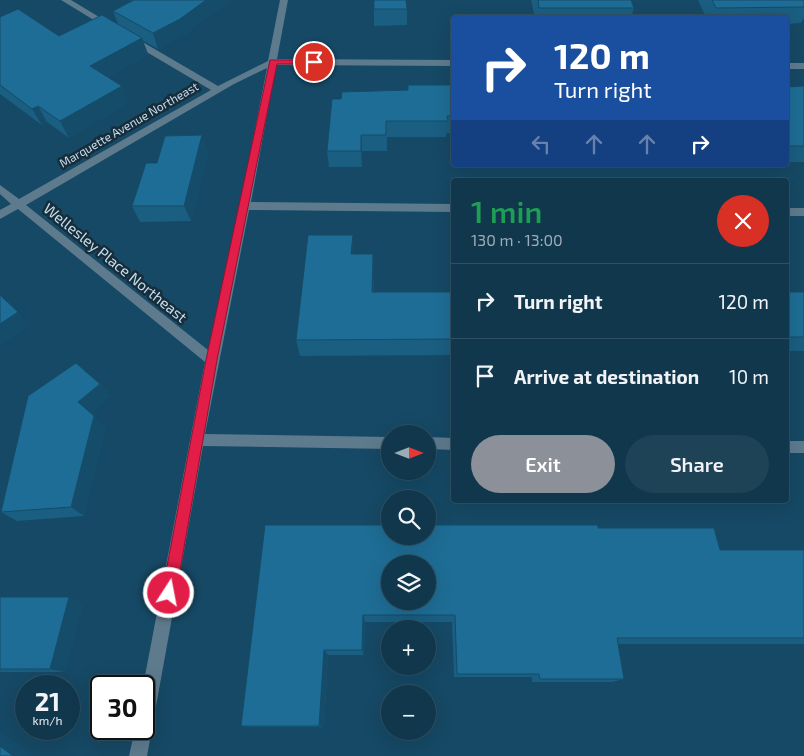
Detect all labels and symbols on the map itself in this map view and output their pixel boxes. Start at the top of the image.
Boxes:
pin [293,41,335,83]
street label: Marquette Avenue Northeast [57,78,201,170]
street label: Wellesley Place Northeast [40,199,191,326]
north arrow [381,425,436,480]
position arrow [142,566,194,618]
speed limit sign: 30 [90,675,155,740]

